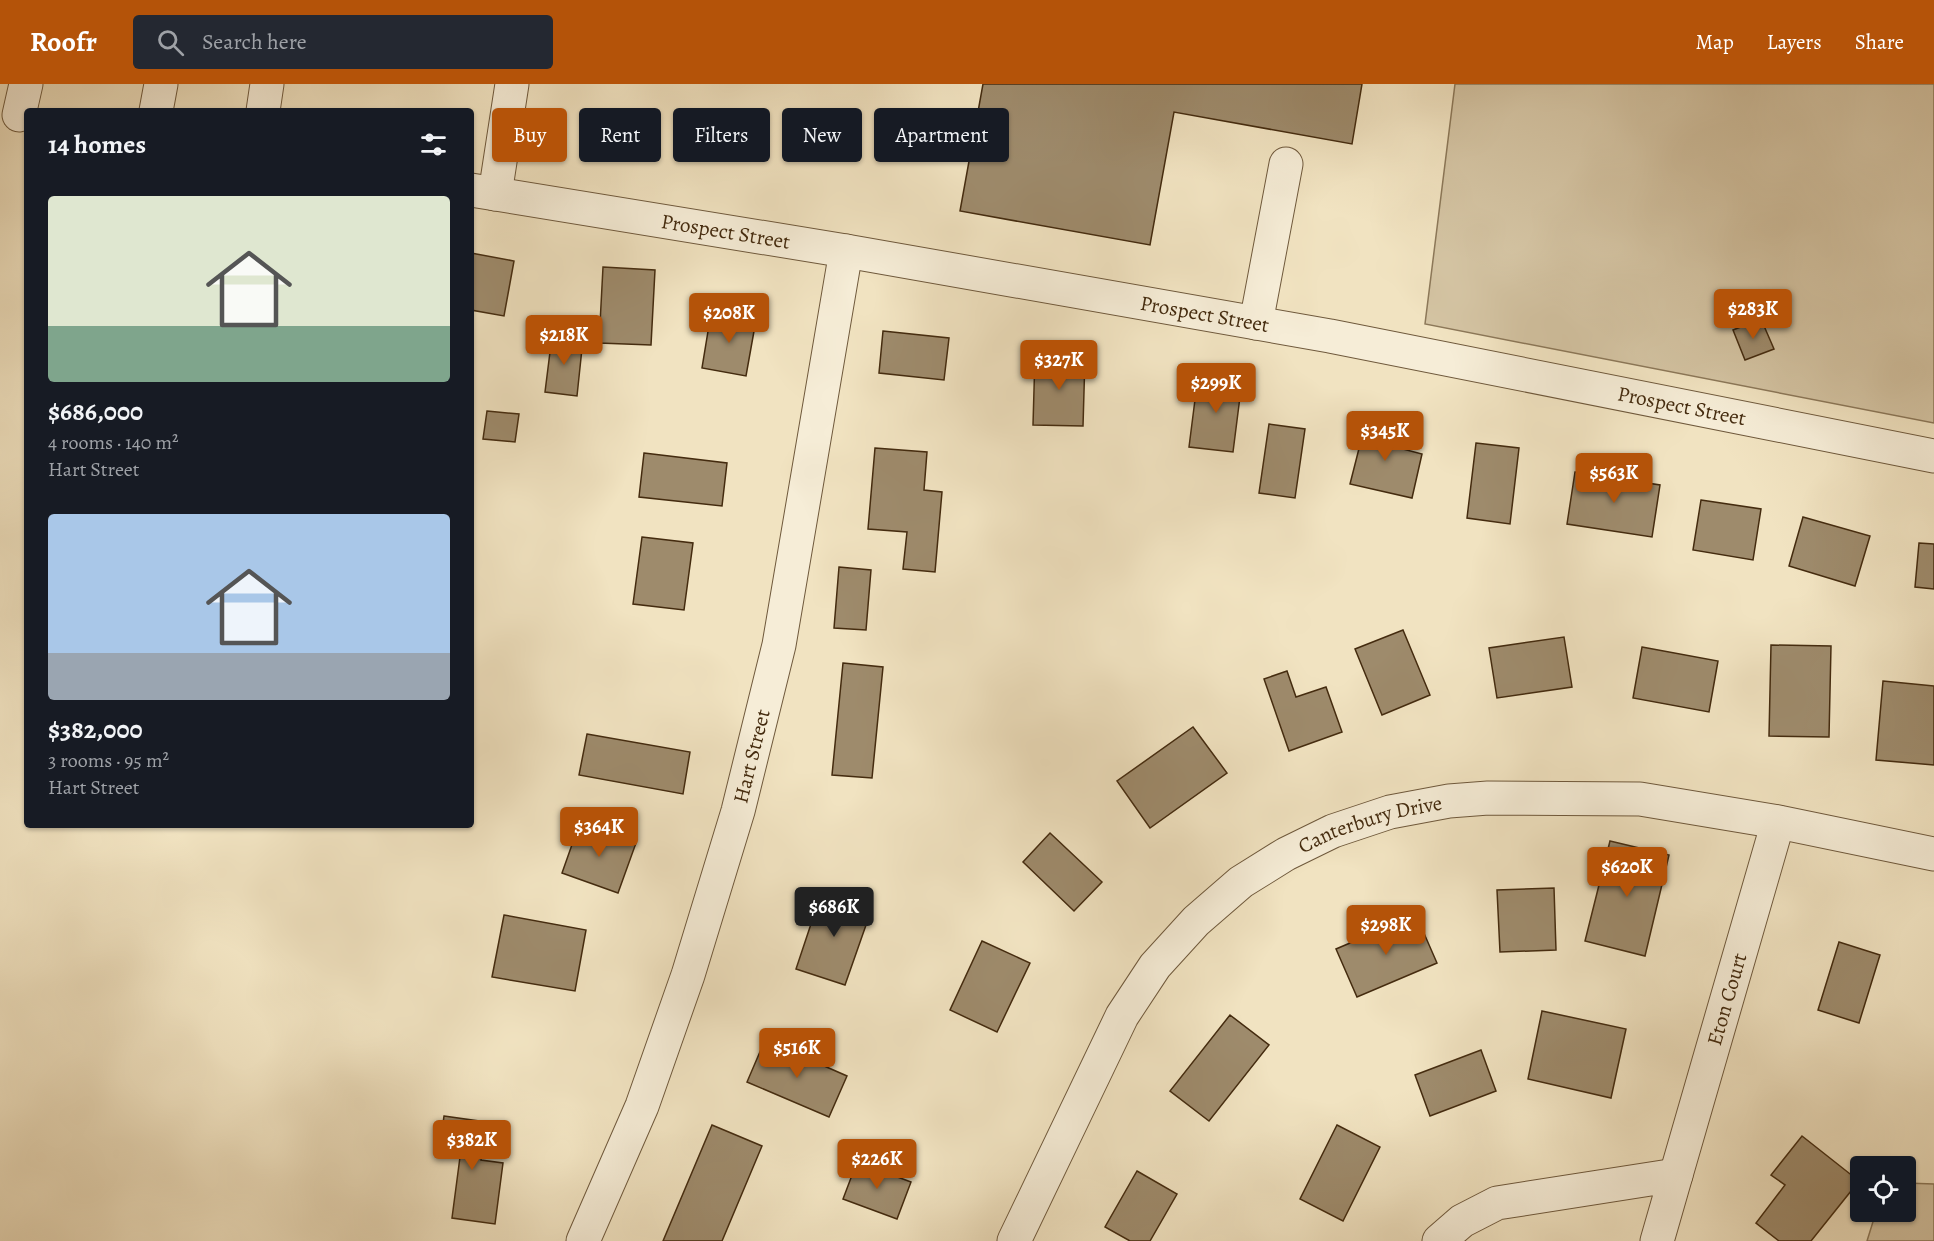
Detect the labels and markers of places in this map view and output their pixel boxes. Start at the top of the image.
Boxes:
pin: $283K [1711,289,1795,340]
pin: $208K [687,293,771,344]
pin: $218K [522,315,606,366]
pin: $327K [1017,340,1101,391]
pin: $299K [1174,363,1258,414]
pin: $345K [1343,411,1427,462]
pin: $563K [1572,453,1656,504]
pin: $364K [557,807,641,858]
pin: $620K [1585,847,1669,898]
pin: $686K [792,887,876,938]
pin: $298K [1344,905,1428,956]
pin: $516K [755,1028,839,1079]
pin: $382K [430,1120,514,1171]
pin: $226K [835,1139,919,1190]

